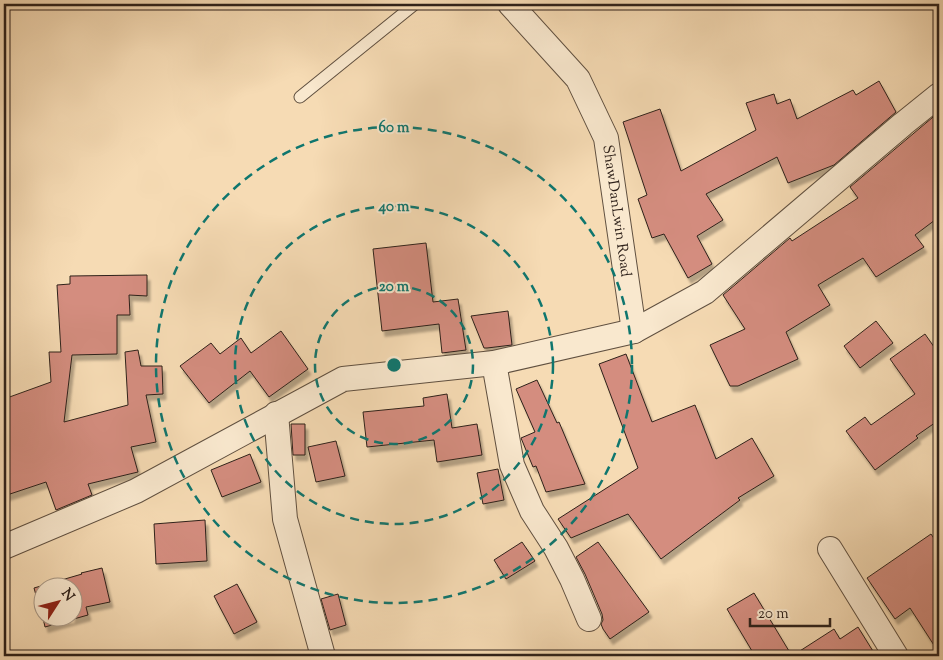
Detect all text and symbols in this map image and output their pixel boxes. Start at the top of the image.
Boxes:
text: 60 m [379,118,410,139]
street label: ShawDanLwin Road [596,144,636,279]
text: 40 m [378,197,410,218]
text: 20 m [379,277,410,298]
centre of rings [385,356,403,374]
north arrow [32,578,82,628]
text: N [56,585,78,606]
scale bar [750,595,830,627]
text: 20 m [758,604,789,625]

